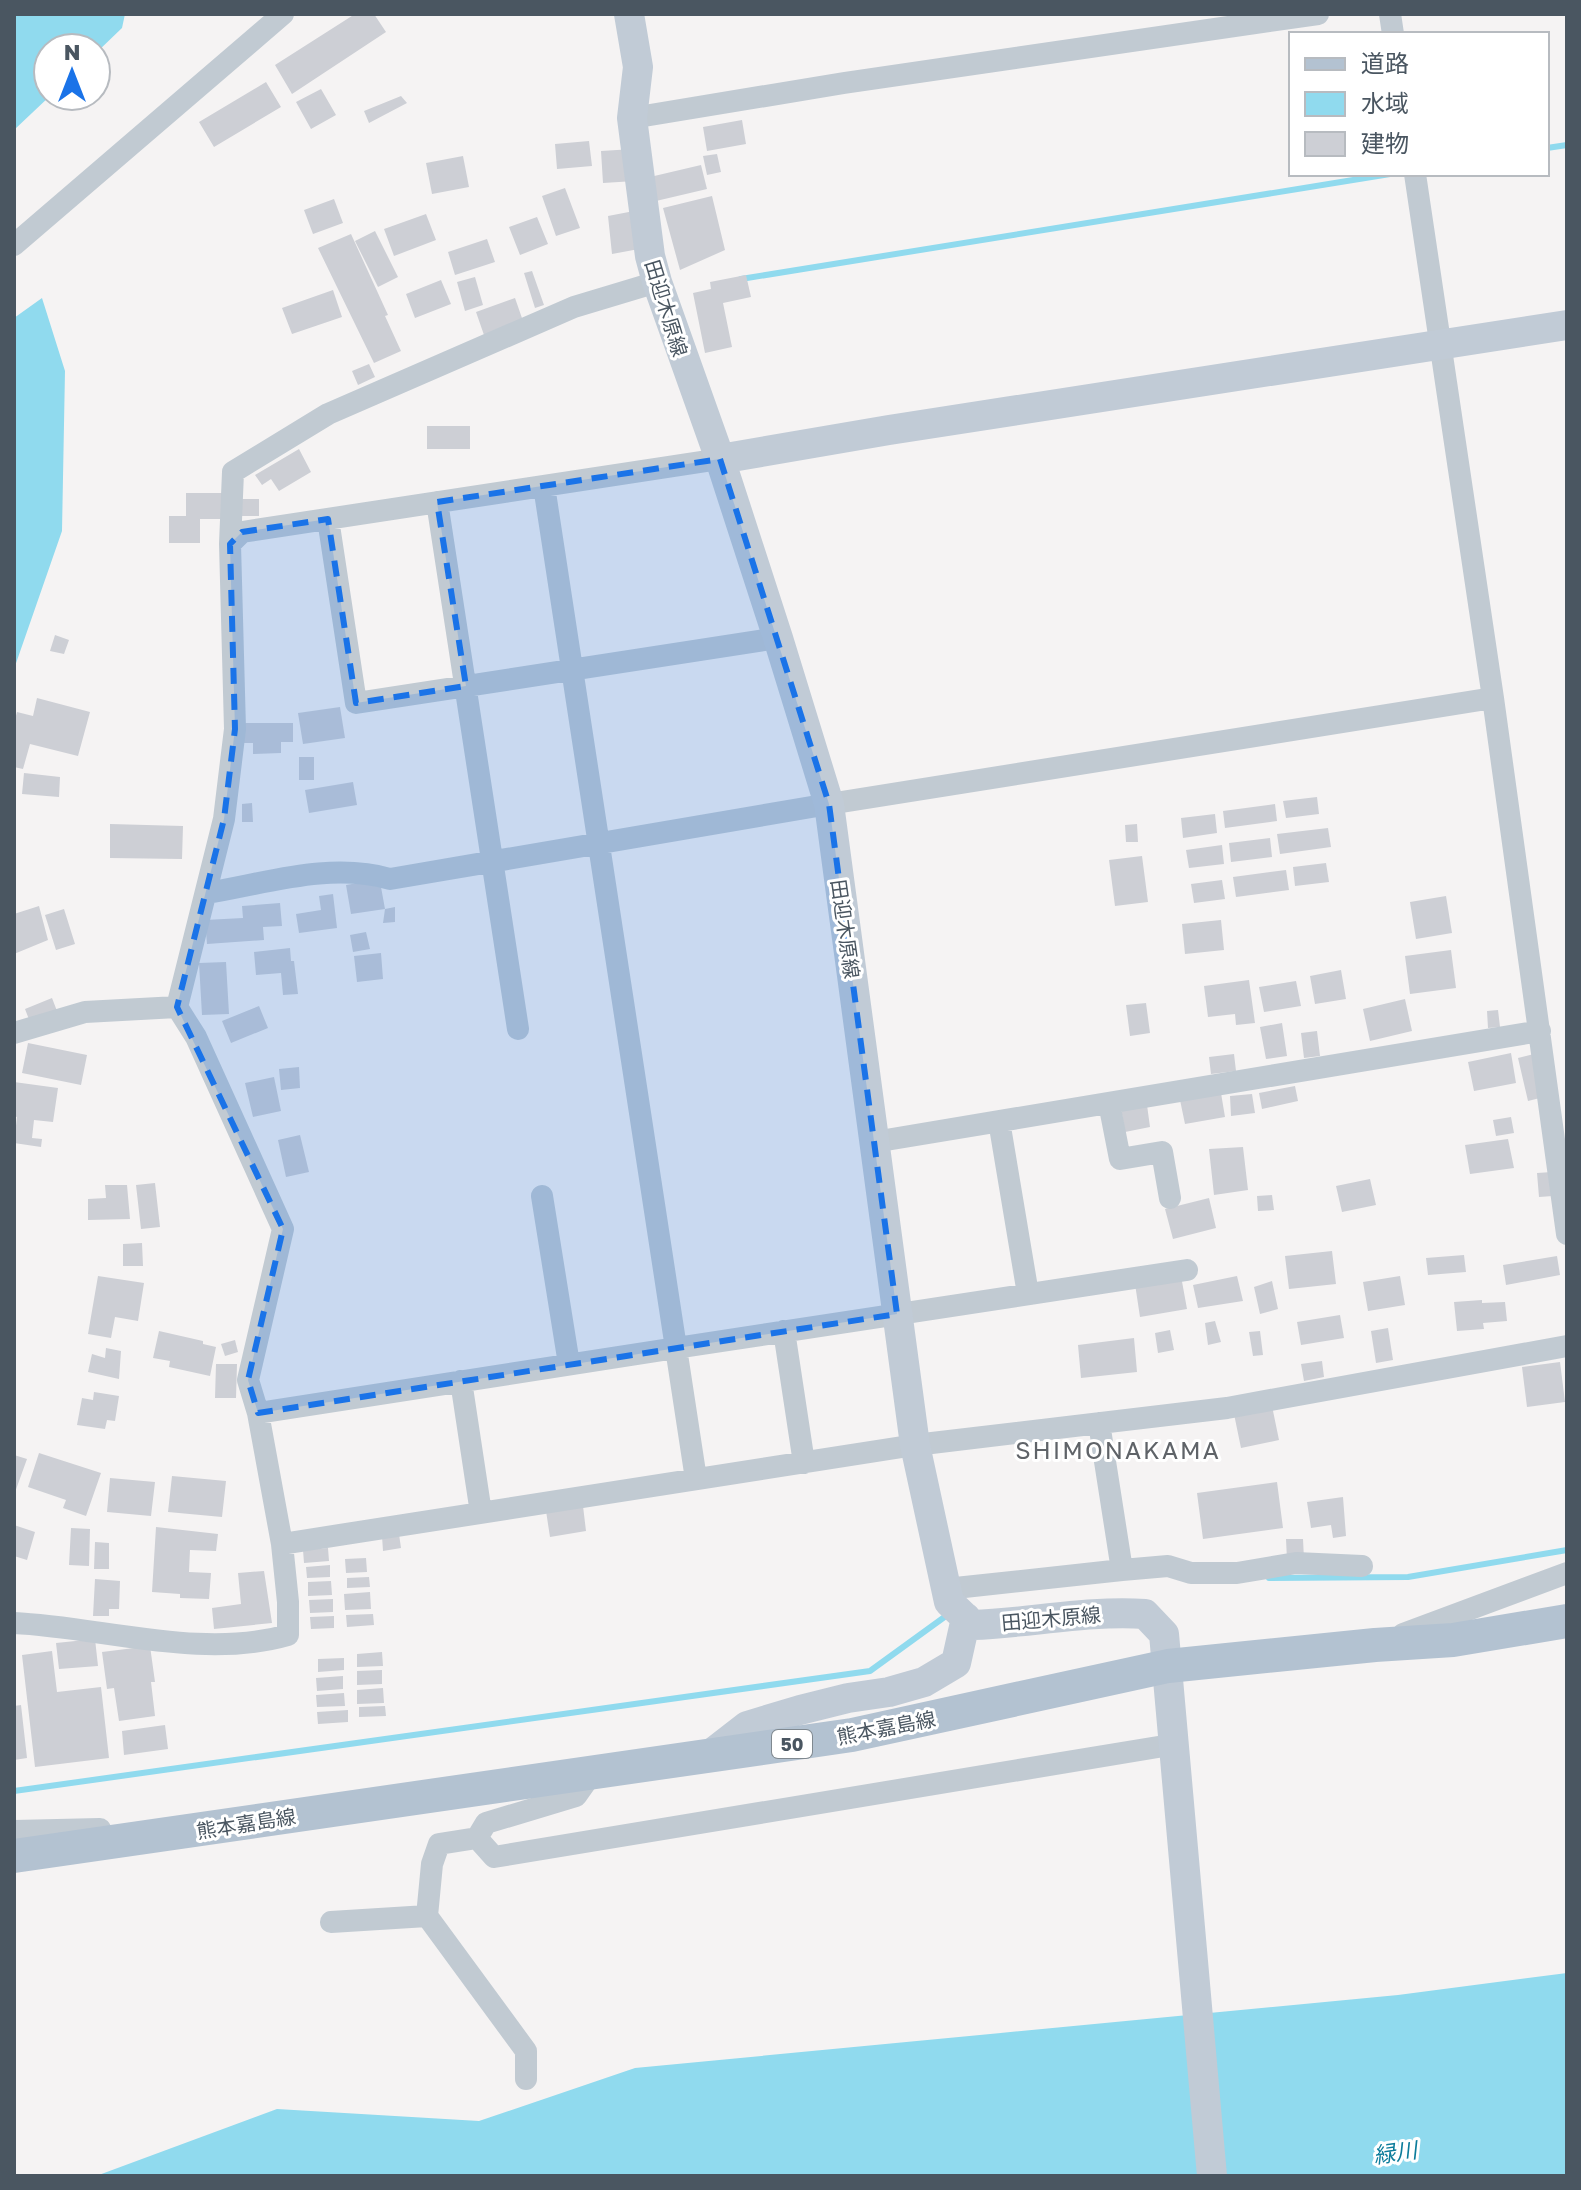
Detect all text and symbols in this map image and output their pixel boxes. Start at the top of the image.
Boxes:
north arrow [32,32,112,112]
legend [1289,32,1549,176]
text: N [64,38,80,65]
text: 道路 [1361,48,1409,77]
text: 水域 [1361,88,1409,117]
text: 建物 [1361,128,1409,157]
street label: 田迎木原線 [641,257,693,359]
street label: 田迎木原線 [827,878,865,980]
district label: SHIMONAKAMA [1015,1435,1221,1464]
street label: 田迎木原線 [1000,1602,1102,1634]
street label: 熊本嘉島線 [835,1706,937,1748]
road number: 50 [772,1730,812,1758]
street label: 熊本嘉島線 [195,1803,297,1843]
water label: 緑川 [1371,2135,1421,2168]

